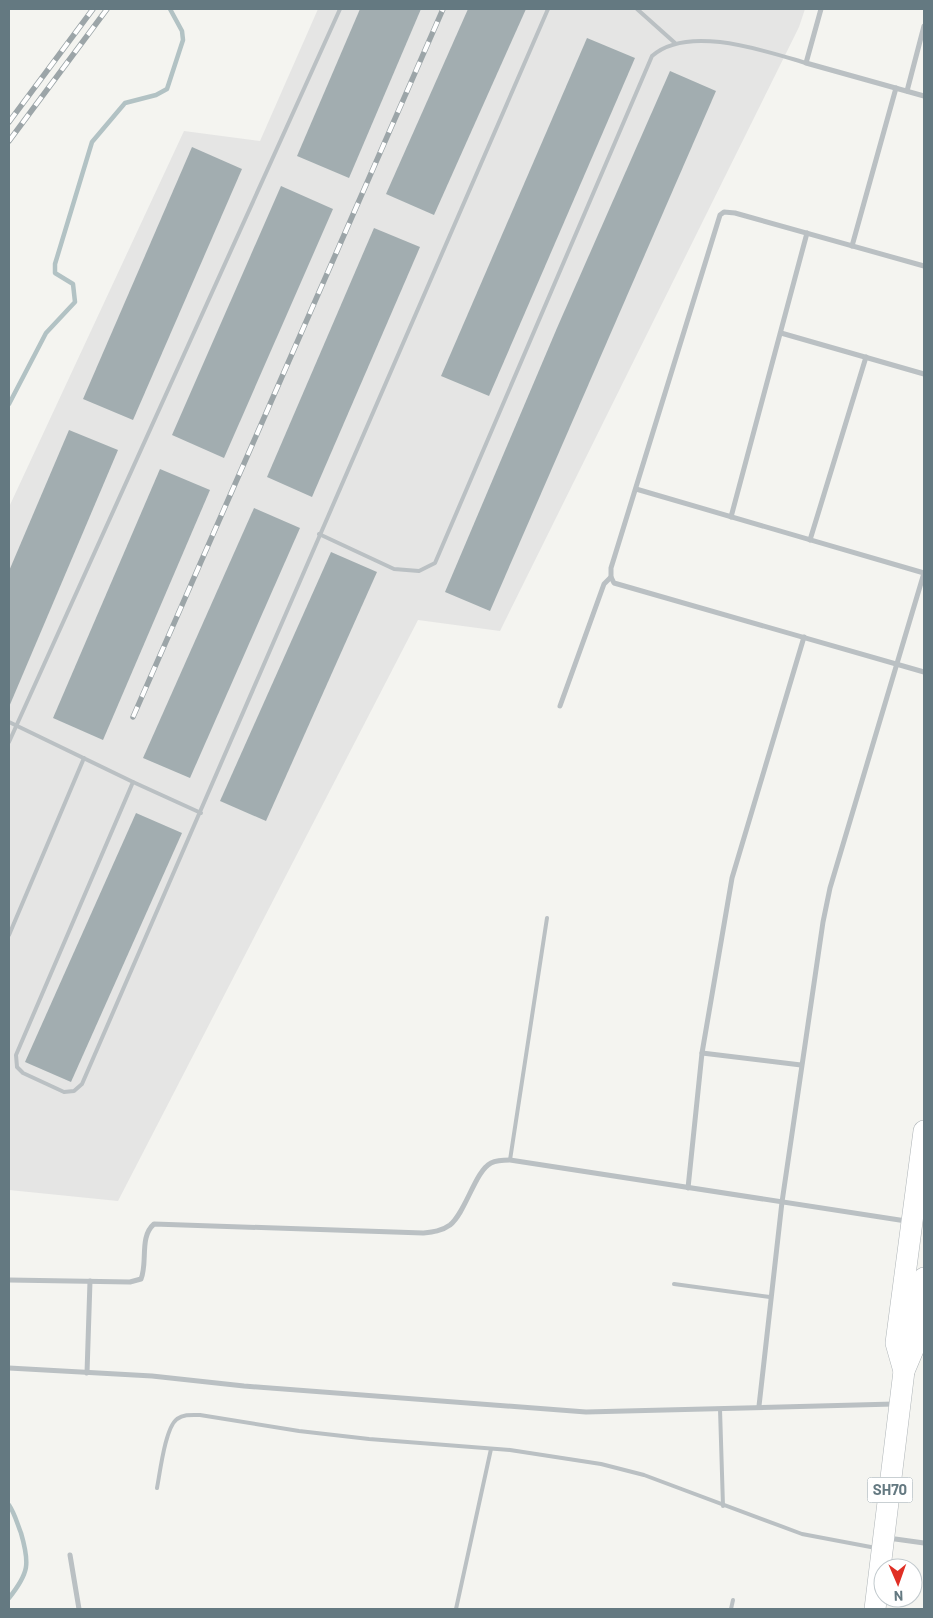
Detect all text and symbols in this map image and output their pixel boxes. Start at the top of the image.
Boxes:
road number: SH70 [868,1478,912,1502]
north arrow [873,1558,923,1608]
text: N [894,1588,903,1605]

